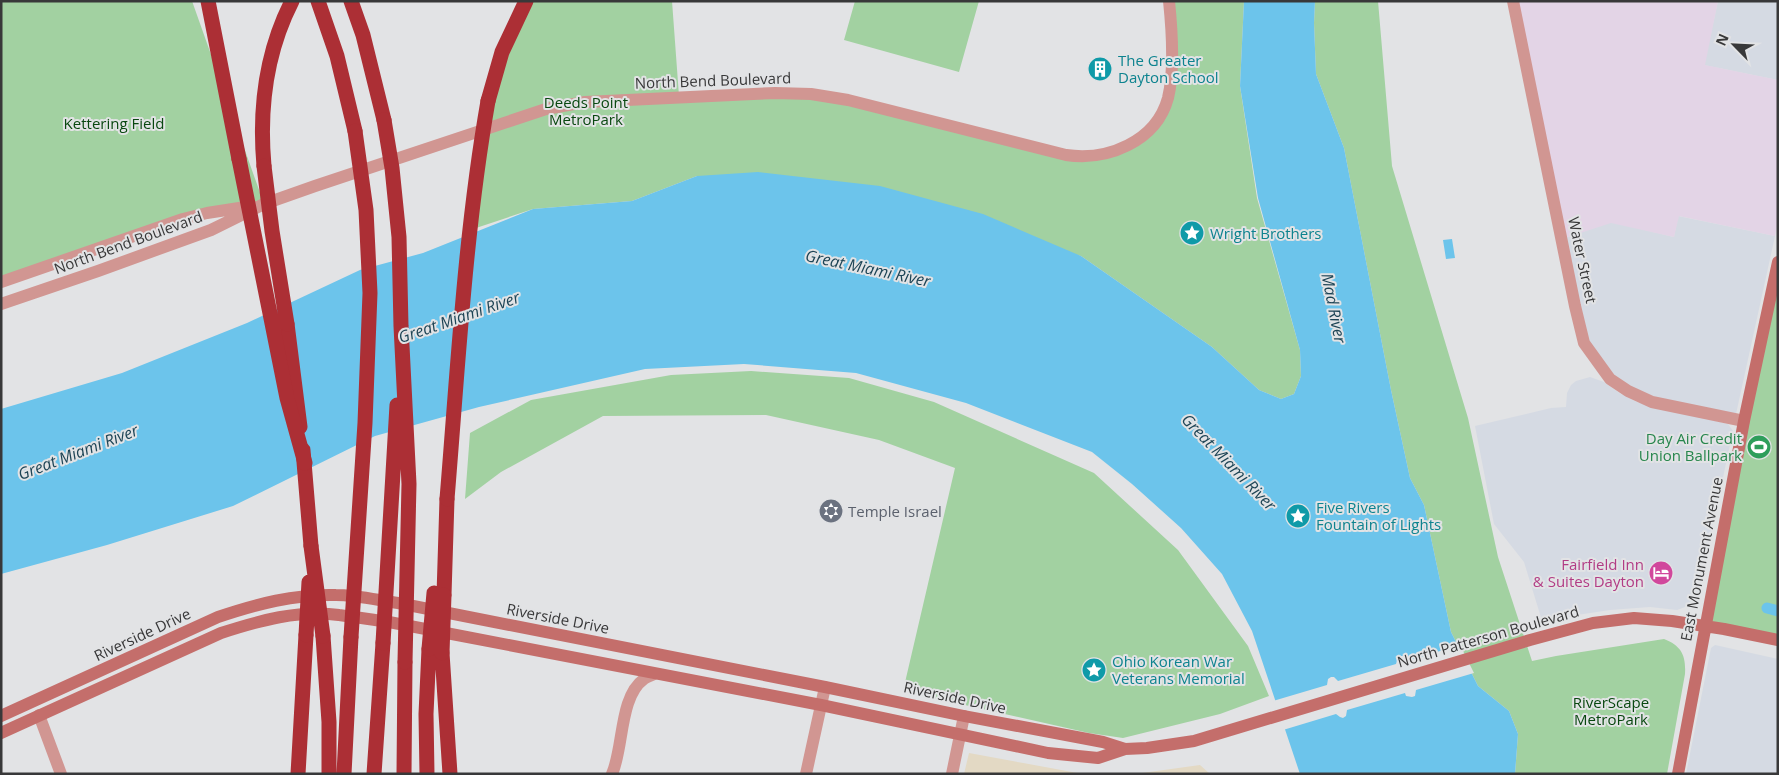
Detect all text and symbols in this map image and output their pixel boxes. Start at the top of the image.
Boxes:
north arrow [1709,20,1759,70]
text: N [1711,30,1733,49]
place label: The Greater Dayton School [1118,50,1219,87]
building icon: The Greater Dayton School [1087,56,1113,82]
street label: North Bend Boulevard [634,67,792,93]
park label: Deeds Point MetroPark [544,92,628,129]
park label: Kettering Field [64,113,164,133]
street label: North Bend Boulevard [51,206,205,278]
street label: Water Street [1564,215,1602,305]
place icon: Wright Brothers [1179,220,1205,246]
place label: Wright Brothers [1210,223,1321,243]
water label: Great Miami River [804,244,933,292]
water label: Mad River [1316,271,1352,345]
water label: Great Miami River [395,286,523,348]
water label: Great Miami River [1177,409,1282,516]
water label: Great Miami River [15,419,142,485]
place label: Day Air Credit Union Ballpark [1639,428,1742,465]
sports icon: Day Air Credit Union Ballpark [1746,434,1772,460]
street label: East Monument Avenue [1675,475,1727,643]
place label: Five Rivers Fountain of Lights [1316,497,1441,534]
synagogue icon: Temple Israel [818,498,844,524]
place label: Temple Israel [848,501,942,521]
place icon: Five Rivers Fountain of Lights [1285,503,1311,529]
place label: Fairfield Inn & Suites Dayton [1533,554,1644,591]
hotel icon: Fairfield Inn & Suites Dayton [1648,560,1674,586]
street label: Riverside Drive [505,598,611,638]
street label: North Patterson Boulevard [1395,600,1581,672]
street label: Riverside Drive [91,603,193,665]
place label: Ohio Korean War Veterans Memorial [1112,651,1245,688]
place icon: Ohio Korean War Veterans Memorial [1081,657,1107,683]
street label: Riverside Drive [902,676,1008,718]
park label: RiverScape MetroPark [1573,692,1649,729]

